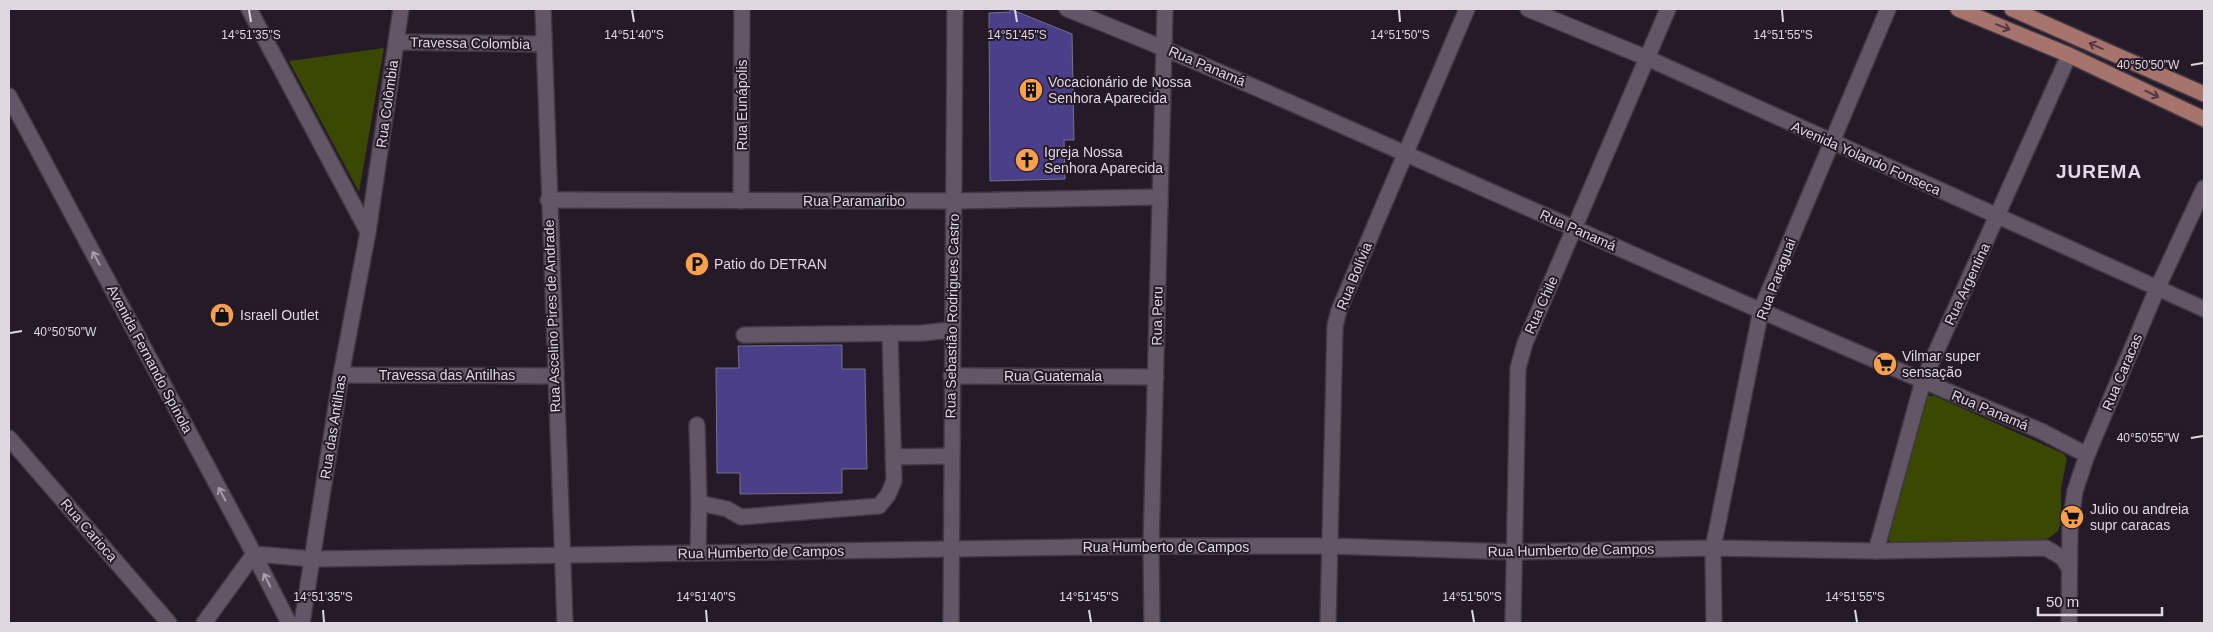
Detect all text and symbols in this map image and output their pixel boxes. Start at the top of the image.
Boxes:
one-way arrow [1996,24,2011,33]
text: 14°51'35"S [221,28,281,42]
text: 14°51'40"S [604,28,664,42]
text: 14°51'45"S [987,28,1047,42]
text: 14°51'50"S [1370,28,1430,42]
text: 14°51'55"S [1753,28,1813,42]
street label: Travessa Colombia [410,34,530,52]
one-way arrow [2089,41,2104,50]
street label: Rua Panamá [1166,43,1248,89]
text: 40°50'50"W [2117,58,2180,72]
street label: Rua Colômbia [373,59,401,149]
street label: Rua Eunápolis [734,59,750,151]
place label: Vocacionário de Nossa Senhora Aparecida [1048,74,1191,106]
building icon: Vocacionário de Nossa Senhora Aparecida [1018,77,1044,103]
one-way arrow [2144,90,2159,99]
street label: Avenida Yolando Fonseca [1789,118,1943,198]
place label: Igreja Nossa Senhora Aparecida [1044,144,1163,176]
church icon: Igreja Nossa Senhora Aparecida [1014,147,1040,173]
district label: JUREMA [2056,161,2142,182]
street label: Rua Paramaribo [803,193,905,209]
street label: Rua Panamá [1537,206,1619,254]
street label: Rua Sebastião Rodrigues Castro [942,213,962,418]
street label: Rua Ascelino Pires de Andrade [541,219,563,413]
street label: Rua Paraguai [1753,236,1799,322]
street label: Rua Bolívia [1333,240,1375,312]
street label: Rua Argentina [1941,240,1993,328]
one-way arrow [91,251,100,266]
parking icon: Patio do DETRAN [684,251,710,277]
place label: Patio do DETRAN [714,256,827,272]
street label: Rua Chile [1521,273,1561,336]
street label: Avenida Fernando Spínola [104,282,196,436]
street label: Rua Peru [1148,286,1166,346]
shop icon: Israell Outlet [209,302,235,328]
place label: Israell Outlet [240,307,319,323]
text: 40°50'50"W [34,325,97,339]
street label: Rua Caracas [2099,331,2145,413]
place label: Vilmar super sensação [1902,348,1981,380]
supermarket icon: Vilmar super sensação [1872,351,1898,377]
street label: Travessa das Antilhas [379,367,515,383]
street label: Rua Guatemala [1004,368,1102,384]
street label: Rua das Antilhas [317,374,349,480]
street label: Rua Panamá [1949,387,2031,433]
text: 40°50'55"W [2117,431,2180,445]
one-way arrow [217,487,227,501]
street label: Rua Carioca [57,495,121,565]
place label: Julio ou andreia supr caracas [2090,501,2189,533]
supermarket icon: Julio ou andreia supr caracas [2059,504,2085,530]
street label: Rua Humberto de Campos [1083,539,1249,555]
street label: Rua Humberto de Campos [1488,541,1654,559]
street label: Rua Humberto de Campos [678,543,844,561]
one-way arrow [262,573,271,588]
scale bar [2038,584,2162,616]
text: 14°51'35"S [293,590,353,604]
text: 14°51'40"S [676,590,736,604]
text: 14°51'45"S [1059,590,1119,604]
text: 14°51'50"S [1442,590,1502,604]
text: 14°51'55"S [1825,590,1885,604]
text: 50 m [2046,593,2079,610]

